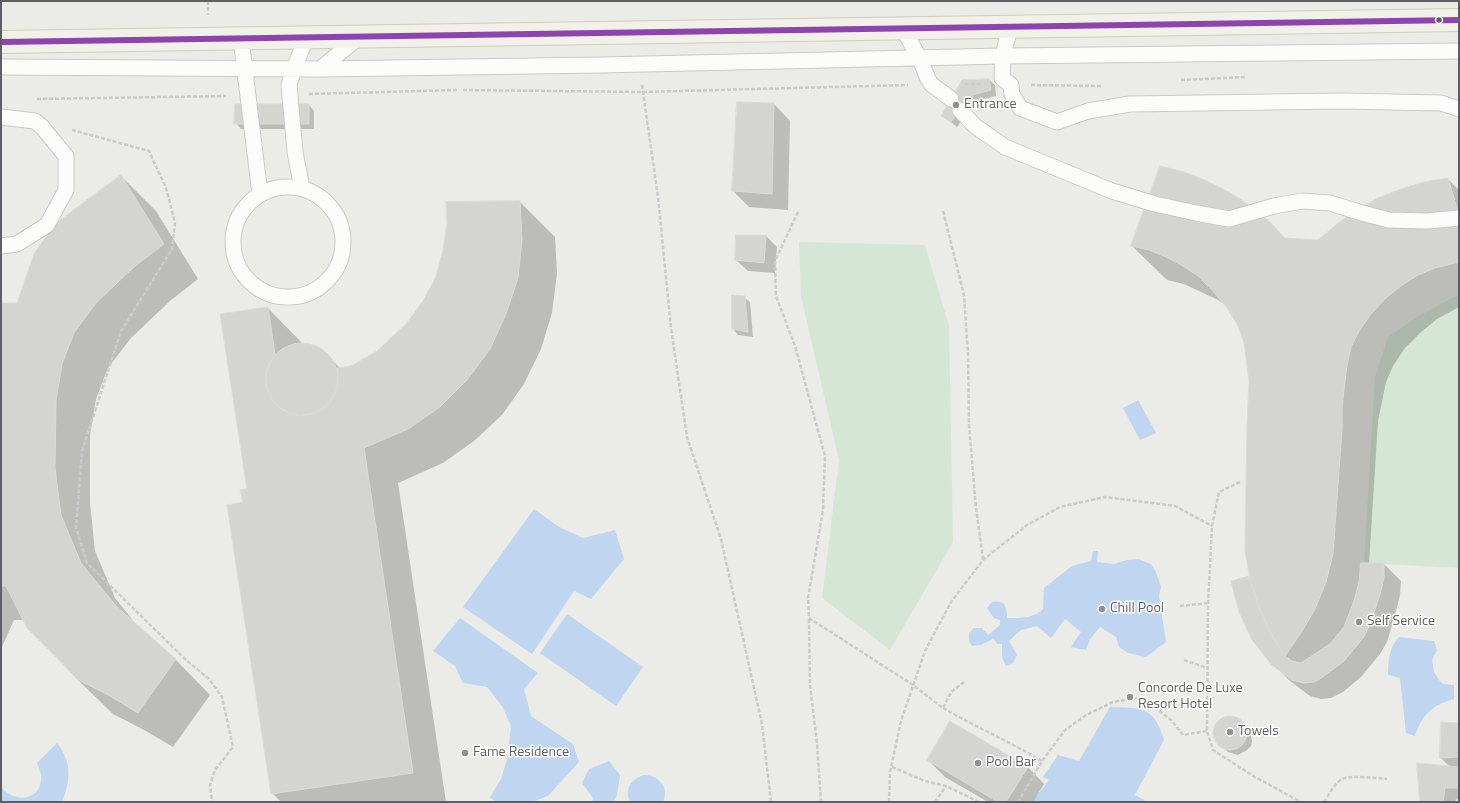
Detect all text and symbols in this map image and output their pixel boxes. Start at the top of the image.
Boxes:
unlabelled marker [1434,15,1444,25]
place label: Entrance [964,97,1017,113]
marker: Entrance [951,100,961,110]
place label: Chill Pool [1110,601,1164,617]
marker: Chill Pool [1097,604,1107,614]
place label: Self Service [1367,614,1435,630]
marker: Self Service [1354,617,1364,627]
place label: Concorde De Luxe Resort Hotel [1138,681,1242,714]
marker: Concorde De Luxe Resort Hotel [1125,692,1135,702]
place label: Towels [1238,724,1279,740]
marker: Towels [1225,727,1235,737]
place label: Fame Residence [473,745,569,761]
marker: Fame Residence [460,748,470,758]
place label: Pool Bar [986,755,1036,771]
marker: Pool Bar [973,758,983,768]

